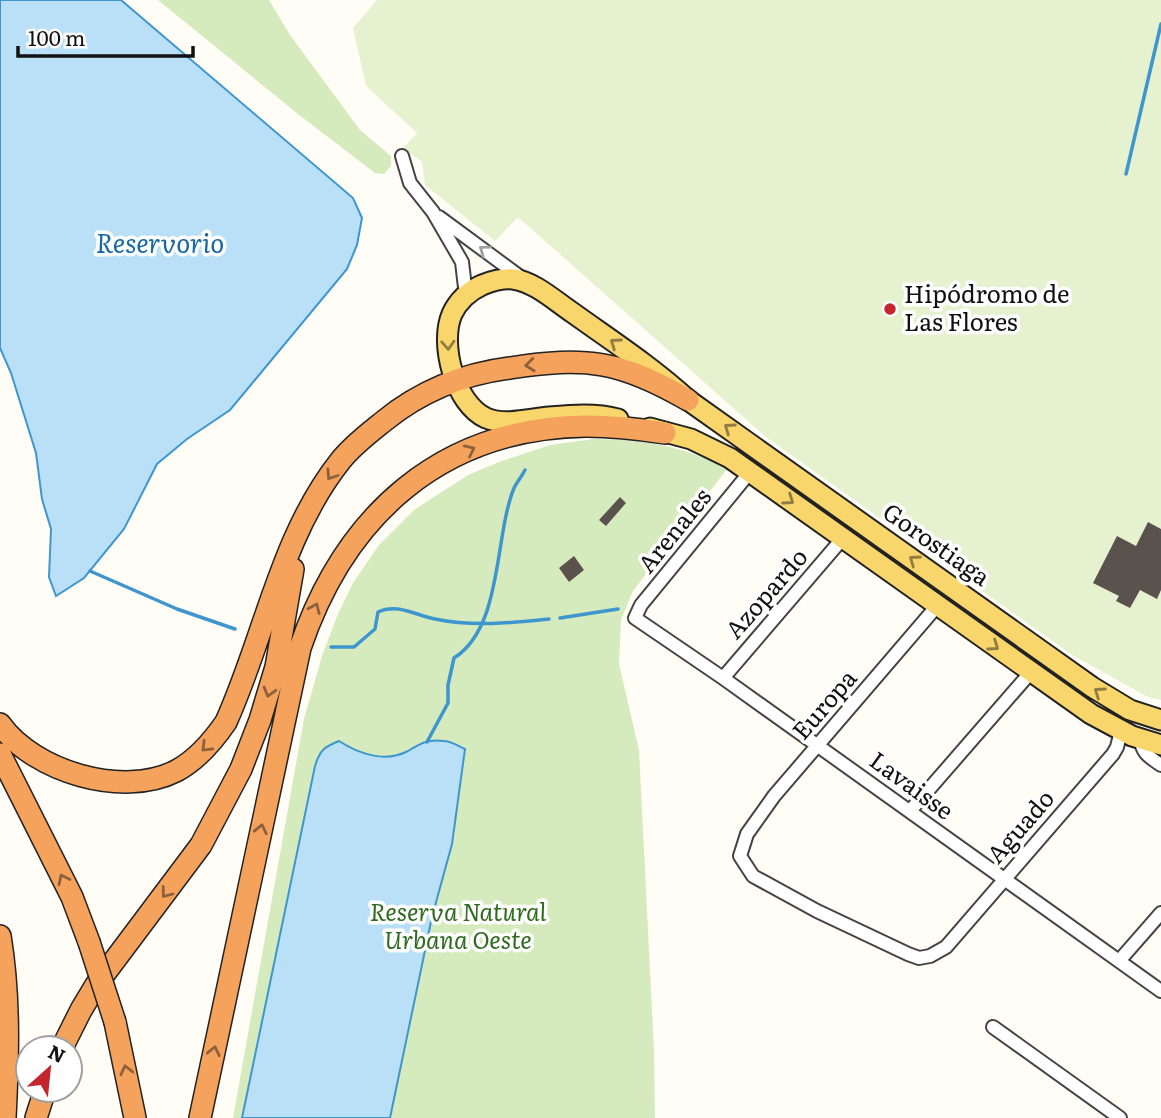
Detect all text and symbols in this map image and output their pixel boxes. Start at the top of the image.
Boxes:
scale bar [18,14,192,58]
text: 100 m [28,21,85,52]
water label: Reservorio [96,222,224,261]
one-way arrow [479,246,492,258]
place label: Hipódromo de Las Flores [904,275,1069,338]
marker: Hipódromo de Las Flores [882,301,898,317]
one-way arrow [610,338,623,351]
one-way arrow [441,340,456,351]
one-way arrow [524,357,535,372]
one-way arrow [724,424,737,436]
one-way arrow [463,444,475,458]
one-way arrow [326,467,339,480]
street label: Arenales [628,479,718,579]
one-way arrow [781,492,794,504]
street label: Gorostiaga [877,493,998,593]
street label: Azopardo [716,539,814,645]
one-way arrow [909,556,922,568]
one-way arrow [307,603,321,615]
one-way arrow [986,638,999,650]
street label: Europa [783,661,864,746]
one-way arrow [262,685,277,697]
one-way arrow [1094,687,1107,700]
one-way arrow [201,739,214,752]
street label: Lavaisse [863,742,962,826]
street label: Aguado [977,781,1061,870]
one-way arrow [252,823,267,835]
one-way arrow [57,874,71,886]
one-way arrow [162,885,175,898]
park label: Reserva Natural Urbana Oeste [370,893,547,956]
north arrow [14,1034,84,1104]
text: N [44,1037,71,1069]
one-way arrow [205,1045,220,1057]
one-way arrow [119,1064,134,1076]

